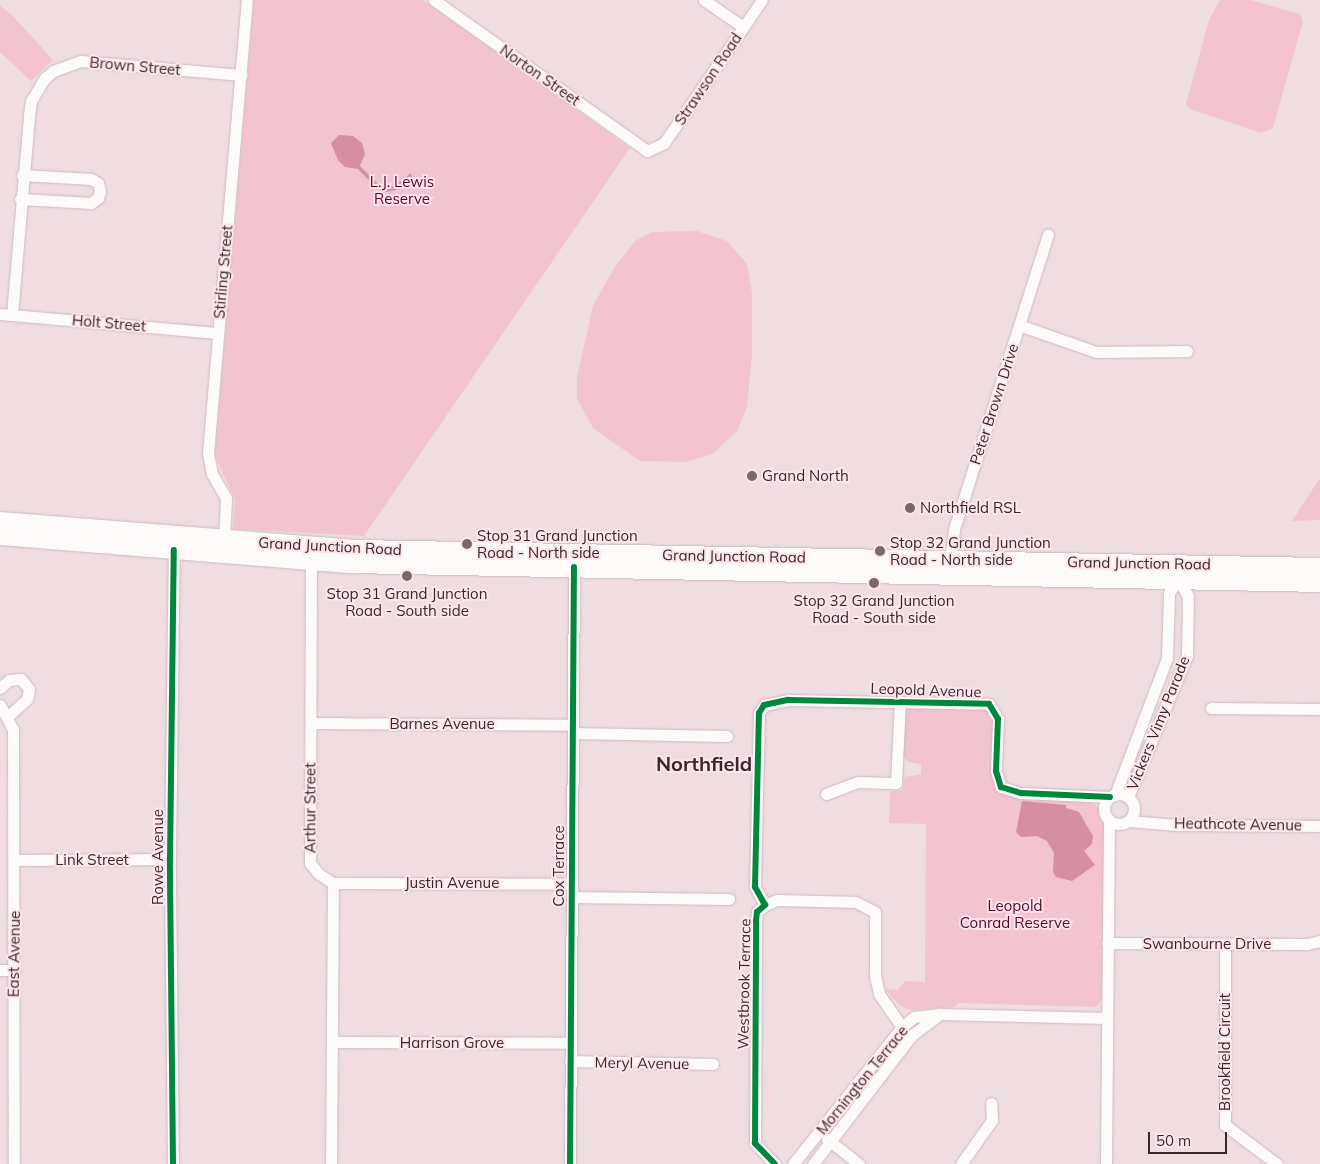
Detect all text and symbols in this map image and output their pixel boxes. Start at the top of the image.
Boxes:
street label: Strawson Road [671,30,745,128]
street label: Norton Street [497,41,583,109]
street label: Brown Street [89,53,181,79]
park label: L.J. Lewis Reserve [370,172,434,207]
street label: Stirling Street [210,224,236,320]
street label: Holt Street [71,311,147,335]
street label: Peter Brown Drive [966,341,1022,467]
place label: Grand North [762,467,849,485]
marker: Grand North [746,470,758,482]
place label: Northfield RSL [920,499,1021,517]
marker: Northfield RSL [904,502,916,514]
place label: Stop 31 Grand Junction Road - North side [477,526,638,561]
street label: Grand Junction Road [258,533,402,559]
place label: Stop 32 Grand Junction Road - North side [890,533,1051,568]
marker: Stop 31 Grand Junction Road - North side [461,538,473,550]
marker: Stop 32 Grand Junction Road - North side [874,545,886,557]
street label: Grand Junction Road [662,546,806,566]
street label: Grand Junction Road [1067,553,1211,573]
marker: Stop 31 Grand Junction Road - South side [401,570,413,582]
marker: Stop 32 Grand Junction Road - South side [868,577,880,589]
place label: Stop 31 Grand Junction Road - South side [327,584,487,619]
place label: Stop 32 Grand Junction Road - South side [794,591,954,626]
street label: Vickers Vimy Parade [1123,653,1193,793]
street label: Leopold Avenue [870,679,982,701]
street label: Barnes Avenue [389,715,495,733]
district label: Northfield [656,751,752,775]
street label: Arthur Street [301,763,319,853]
street label: Rowe Avenue [149,809,167,905]
street label: Heathcote Avenue [1174,814,1302,834]
street label: Cox Terrace [550,825,568,907]
street label: Link Street [55,851,129,869]
street label: Justin Avenue [405,874,499,892]
park label: Leopold Conrad Reserve [960,896,1070,931]
street label: East Avenue [4,911,24,997]
street label: Westbrook Terrace [734,918,754,1050]
street label: Swanbourne Drive [1143,935,1271,953]
street label: Brookfield Circuit [1216,993,1234,1111]
street label: Mornington Terrace [813,1022,911,1138]
street label: Harrison Grove [400,1034,504,1052]
street label: Meryl Avenue [595,1053,689,1073]
scale bar [1150,1122,1229,1154]
text: 50 m [1156,1131,1191,1150]

